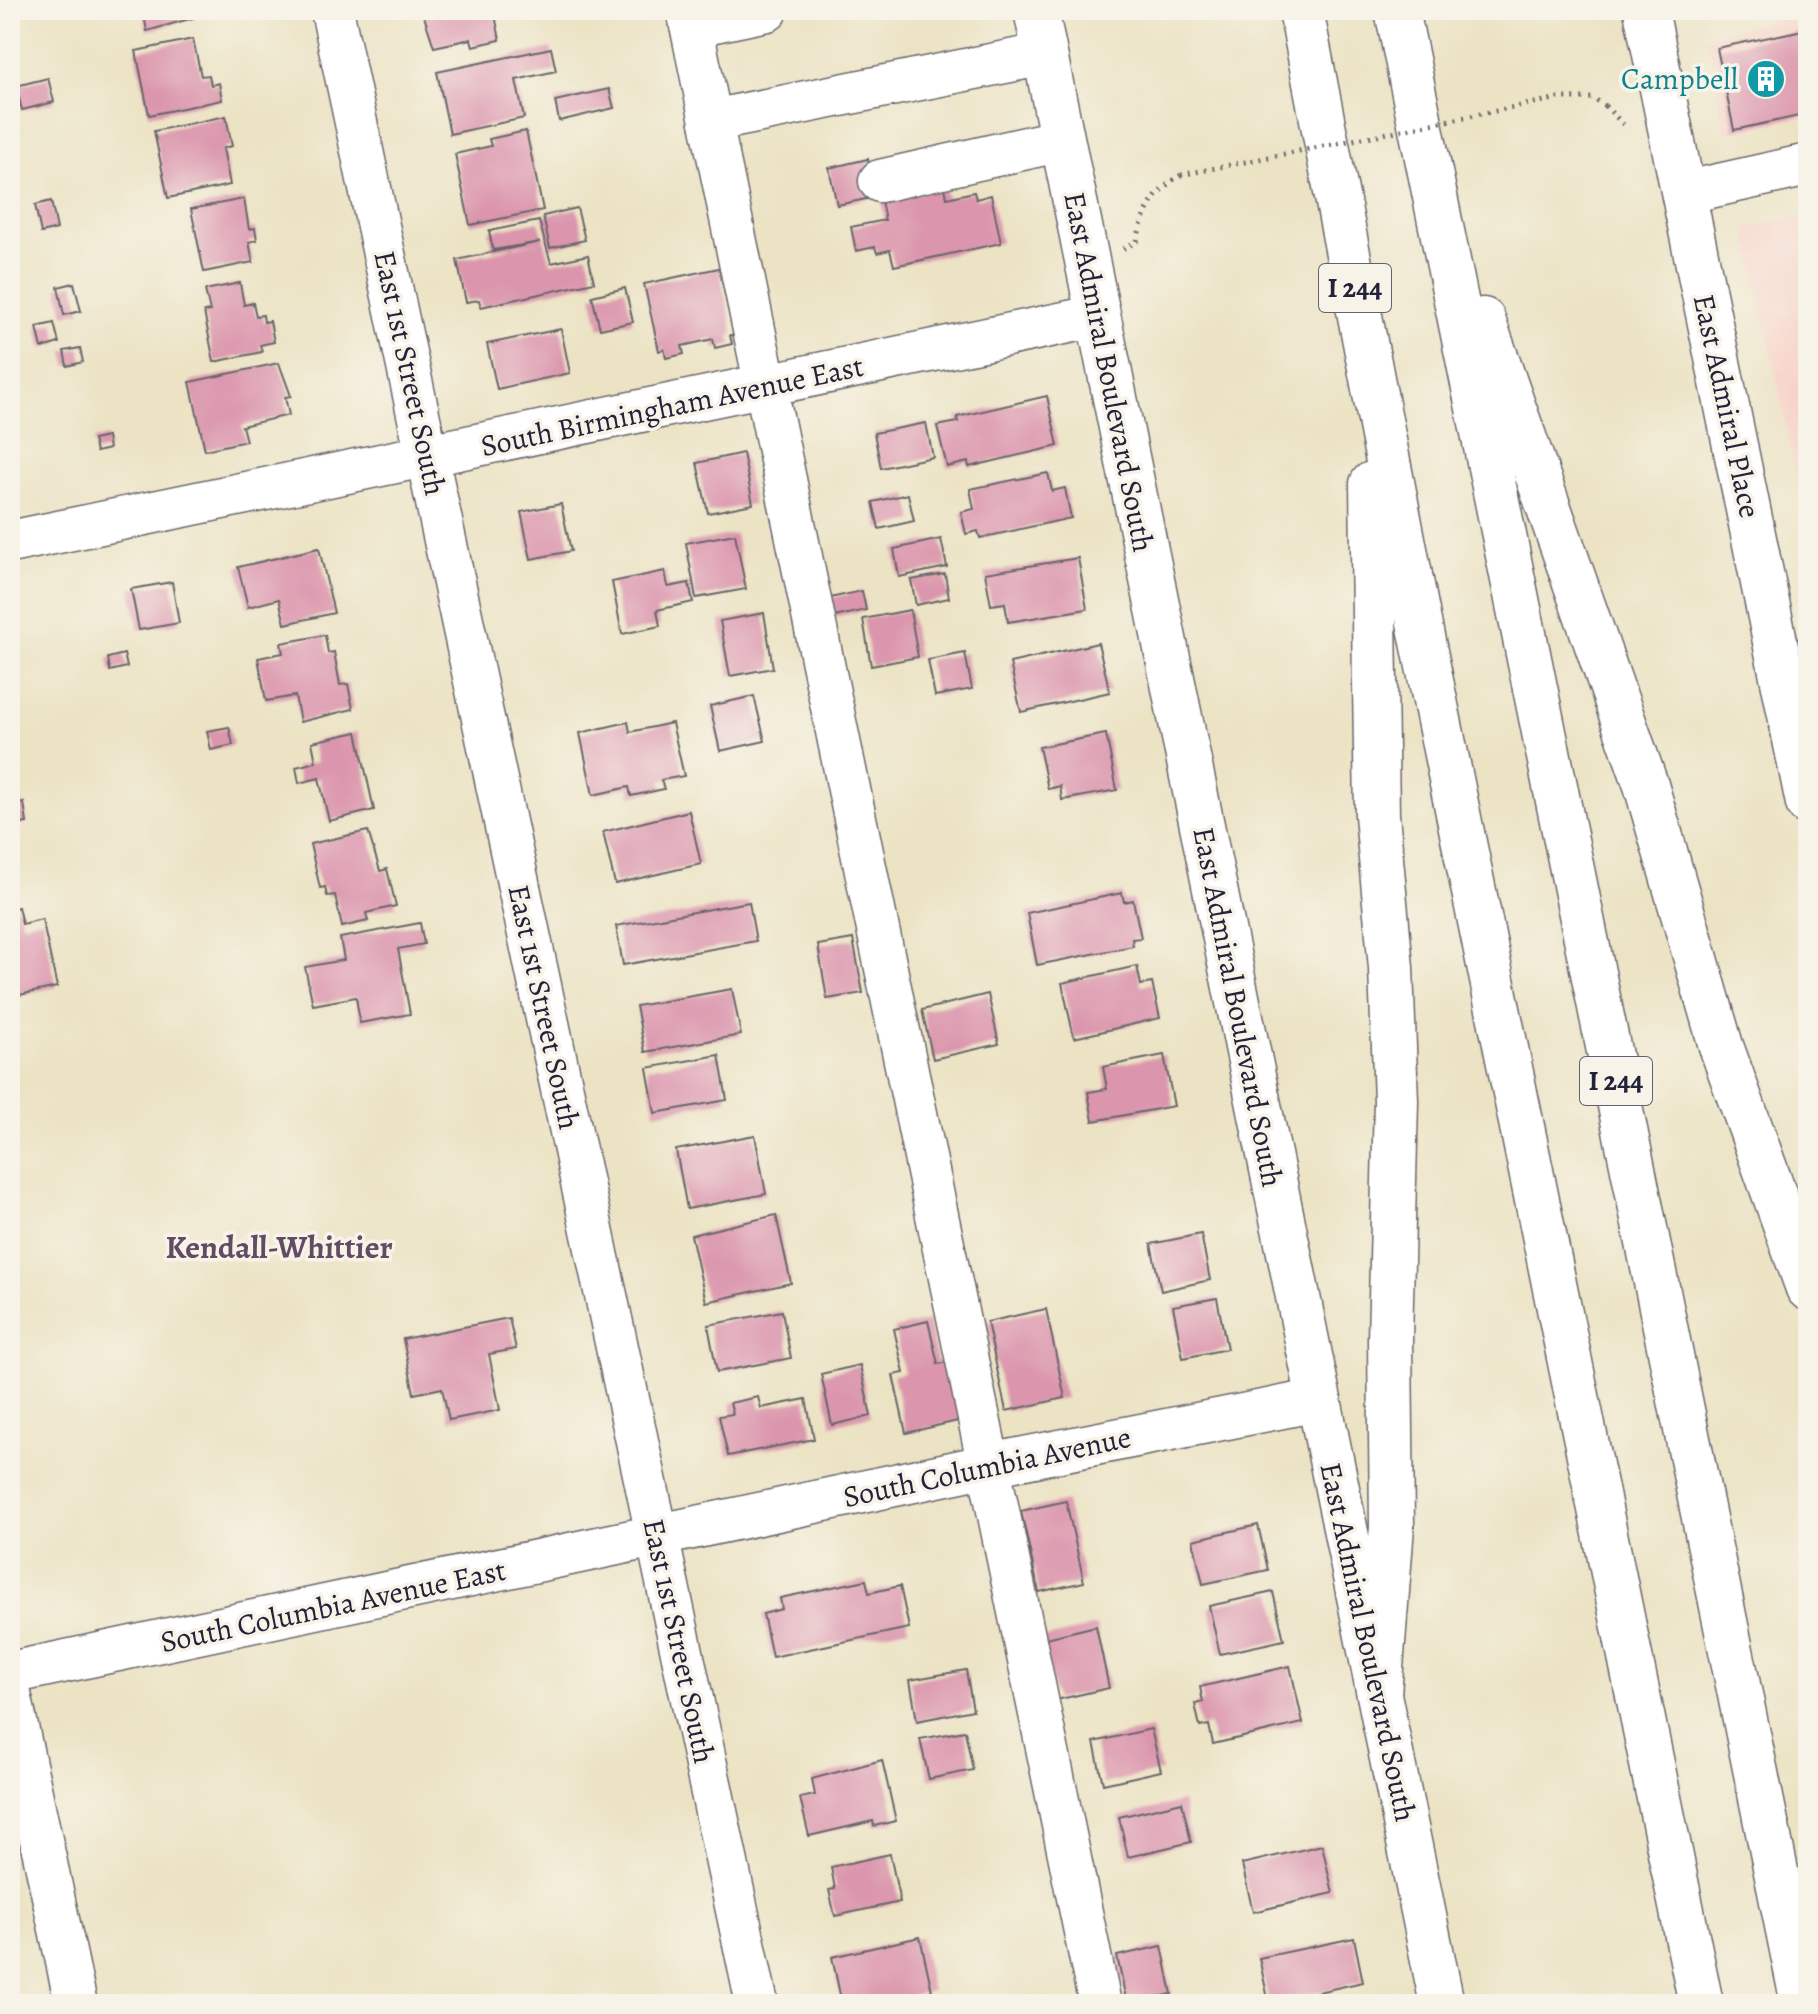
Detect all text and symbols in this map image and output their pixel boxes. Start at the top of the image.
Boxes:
building icon: Campbell [1745,58,1787,100]
place label: Campbell [1621,59,1738,99]
street label: East Admiral Boulevard South [1054,189,1164,555]
street label: East 1st Street South [365,247,455,499]
road number: I 244 [1319,264,1391,312]
street label: East Admiral Place [1684,291,1770,521]
street label: South Birmingham Avenue East [477,346,867,466]
street label: East Admiral Boulevard South [1183,824,1293,1190]
street label: East 1st Street South [499,881,589,1133]
road number: I 244 [1580,1057,1652,1105]
district label: Kendall-Whittier [165,1225,393,1269]
street label: South Columbia Avenue [840,1417,1134,1517]
street label: East Admiral Boulevard South [1310,1459,1426,1825]
street label: East 1st Street South [634,1515,724,1767]
street label: South Columbia Avenue East [157,1550,509,1662]

